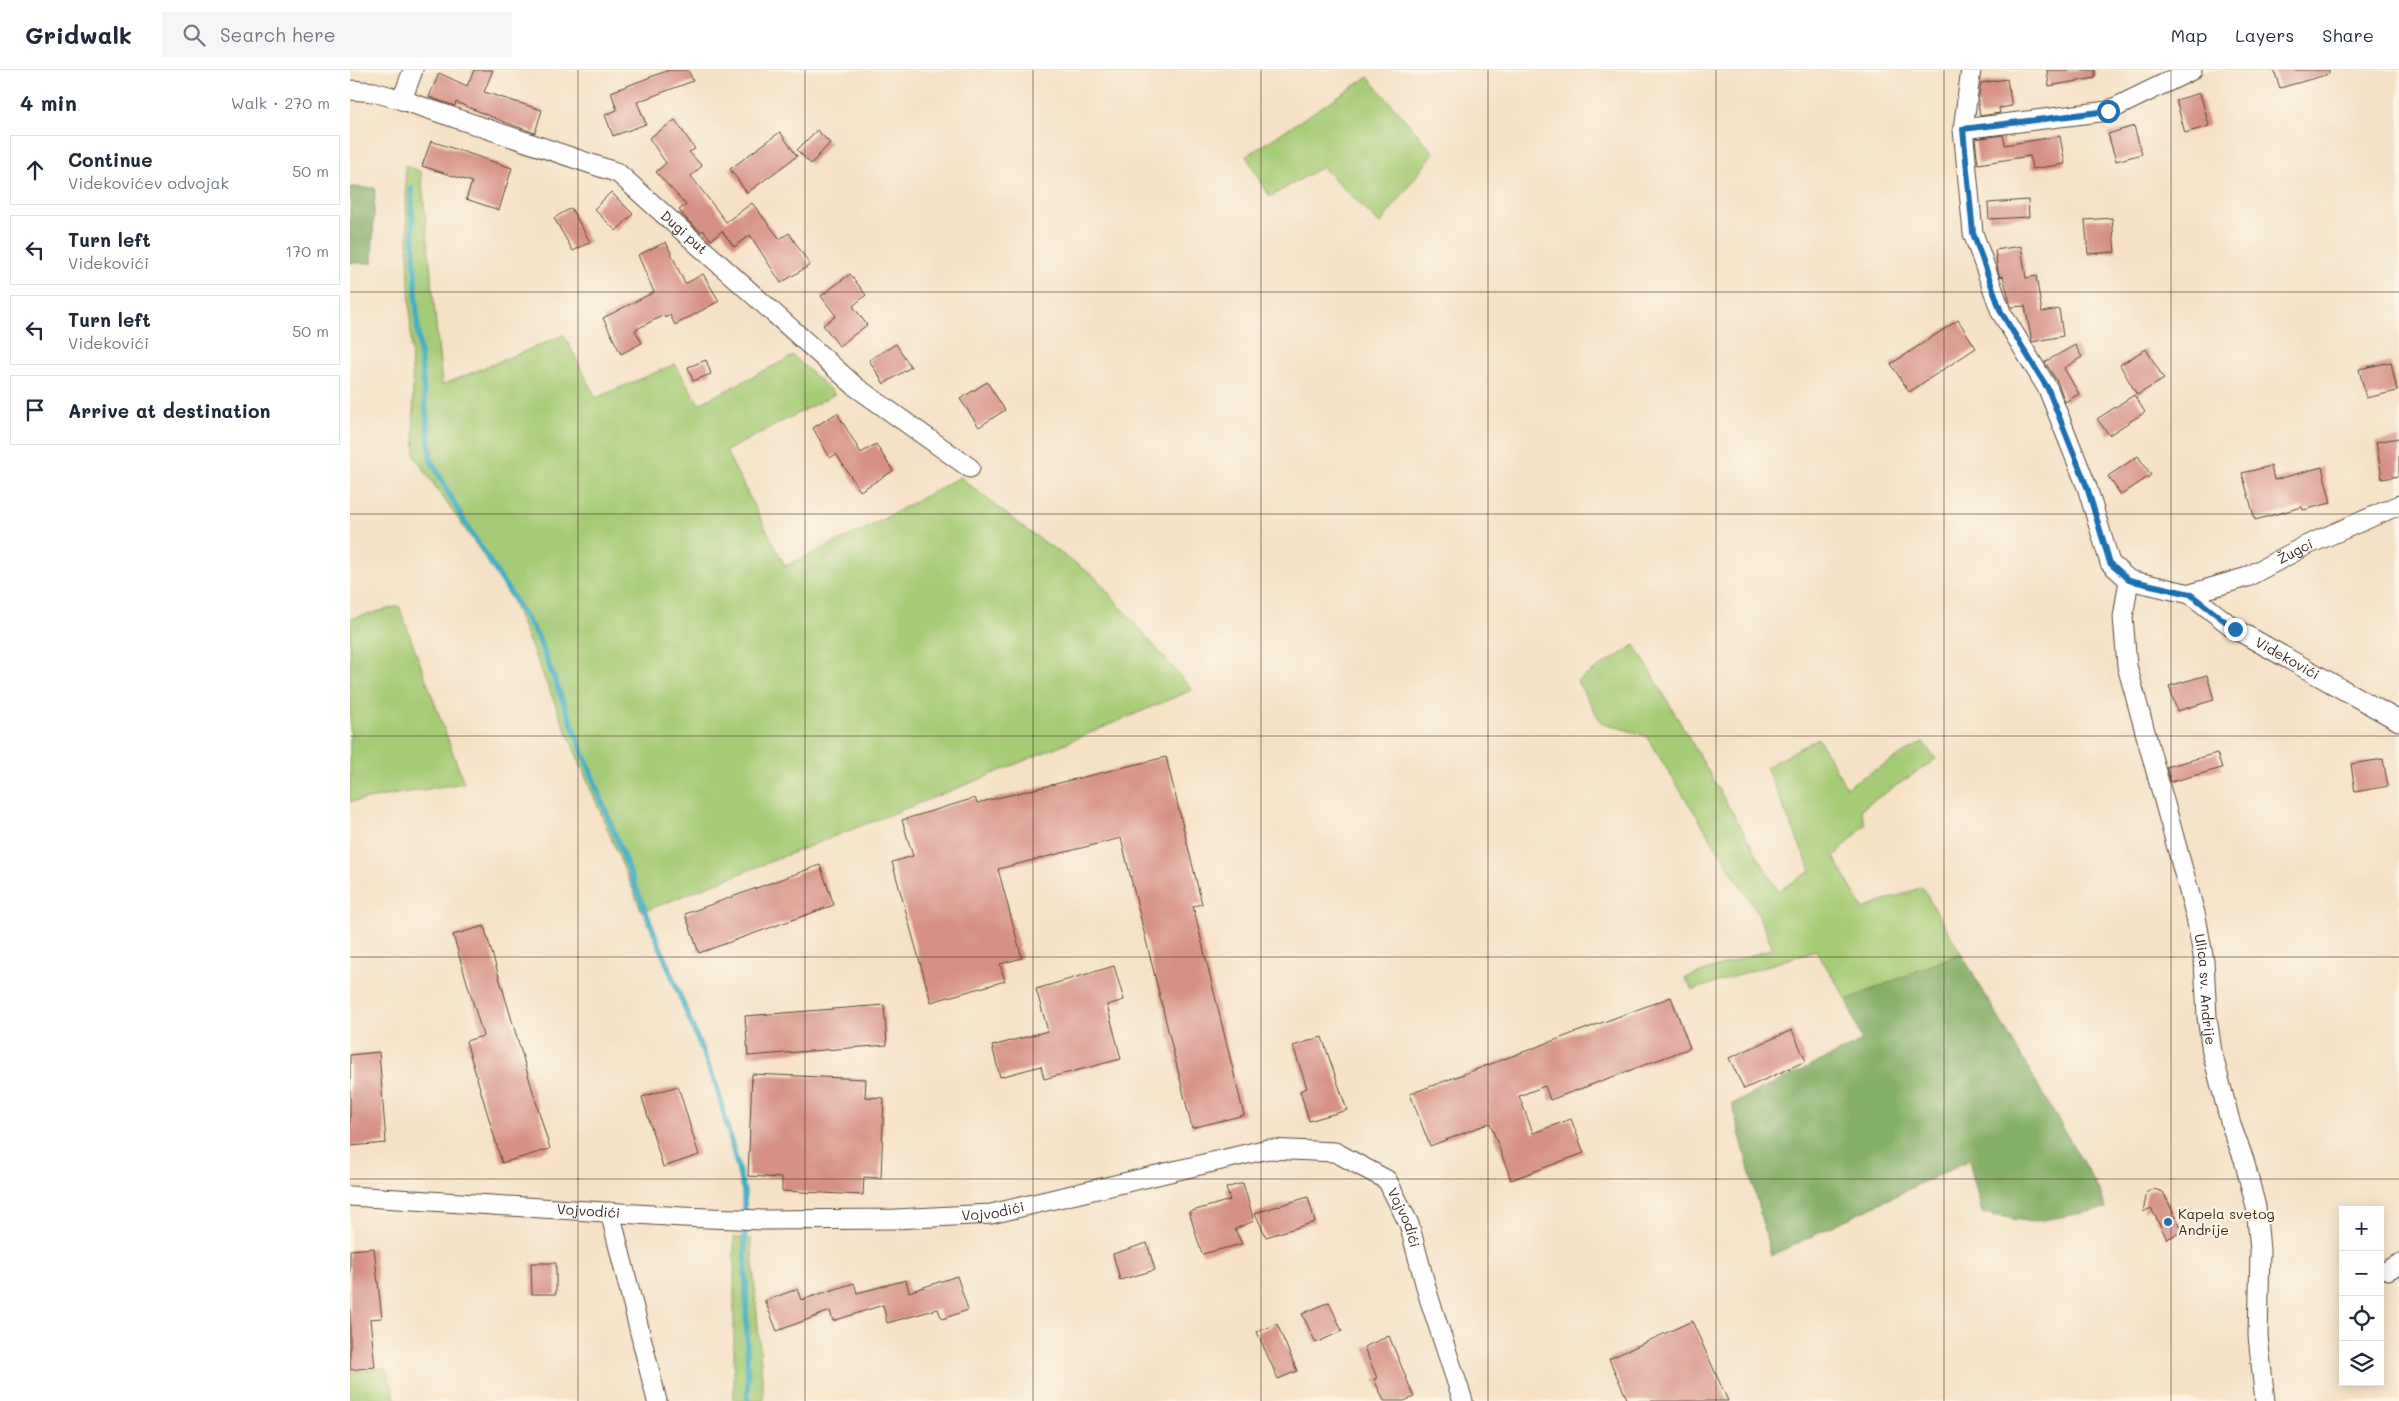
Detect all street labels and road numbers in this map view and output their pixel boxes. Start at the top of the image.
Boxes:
street label: Dugi put [657,206,712,258]
street label: Žugci [2274,534,2316,568]
street label: Videkovići [2252,632,2323,684]
street label: Ulica sv. Andrije [2190,932,2221,1046]
street label: Vojvodići [1383,1184,1425,1250]
street label: Vojvodići [961,1197,1026,1225]
street label: Vojvodići [556,1199,621,1222]

